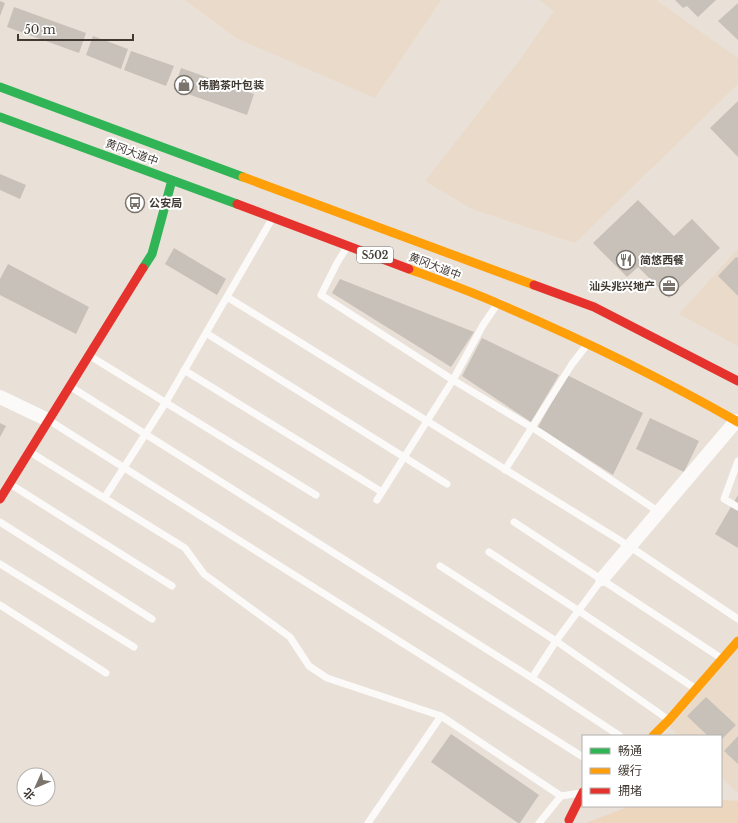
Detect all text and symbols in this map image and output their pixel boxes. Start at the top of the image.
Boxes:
scale bar [18,16,133,42]
text: 50 m [24,22,56,37]
shop icon: 伟鹏茶叶包装 [173,74,195,96]
place label: 伟鹏茶叶包装 [198,78,264,92]
street label: 黄冈大道中 [104,136,160,168]
bus stop icon: 公安局 [124,192,146,214]
place label: 公安局 [149,196,182,210]
road number: S502 [357,247,393,263]
restaurant icon: 简悠西餐 [615,249,637,271]
street label: 黄冈大道中 [407,250,463,282]
place label: 简悠西餐 [640,253,684,267]
office icon: 汕头兆兴地产 [658,275,680,297]
place label: 汕头兆兴地产 [589,279,655,293]
legend [582,735,722,807]
text: 畅通 [618,743,642,758]
text: 缓行 [618,763,642,778]
north arrow [16,767,56,807]
text: 拥堵 [618,783,642,798]
text: 北 [20,785,38,803]

